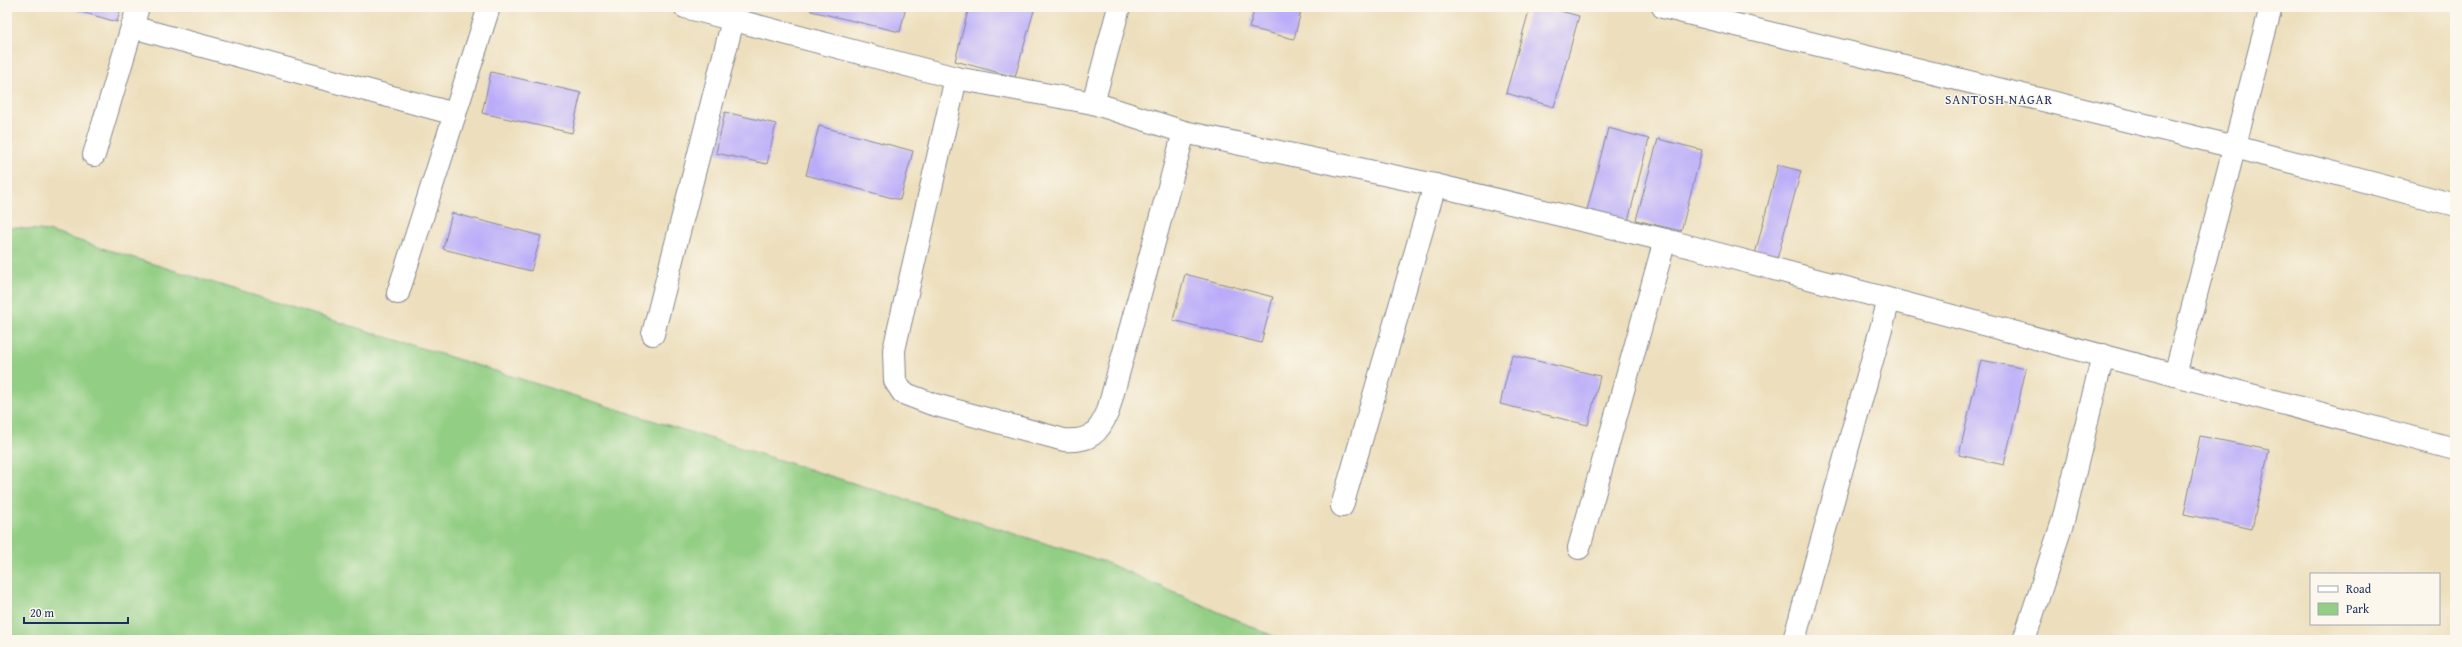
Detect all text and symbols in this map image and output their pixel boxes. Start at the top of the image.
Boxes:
district label: SANTOSH NAGAR [1945,90,2053,109]
legend [2310,573,2440,625]
text: Road [2346,580,2372,597]
scale bar [24,599,128,625]
text: Park [2346,600,2370,617]
text: 20 m [30,604,54,621]

